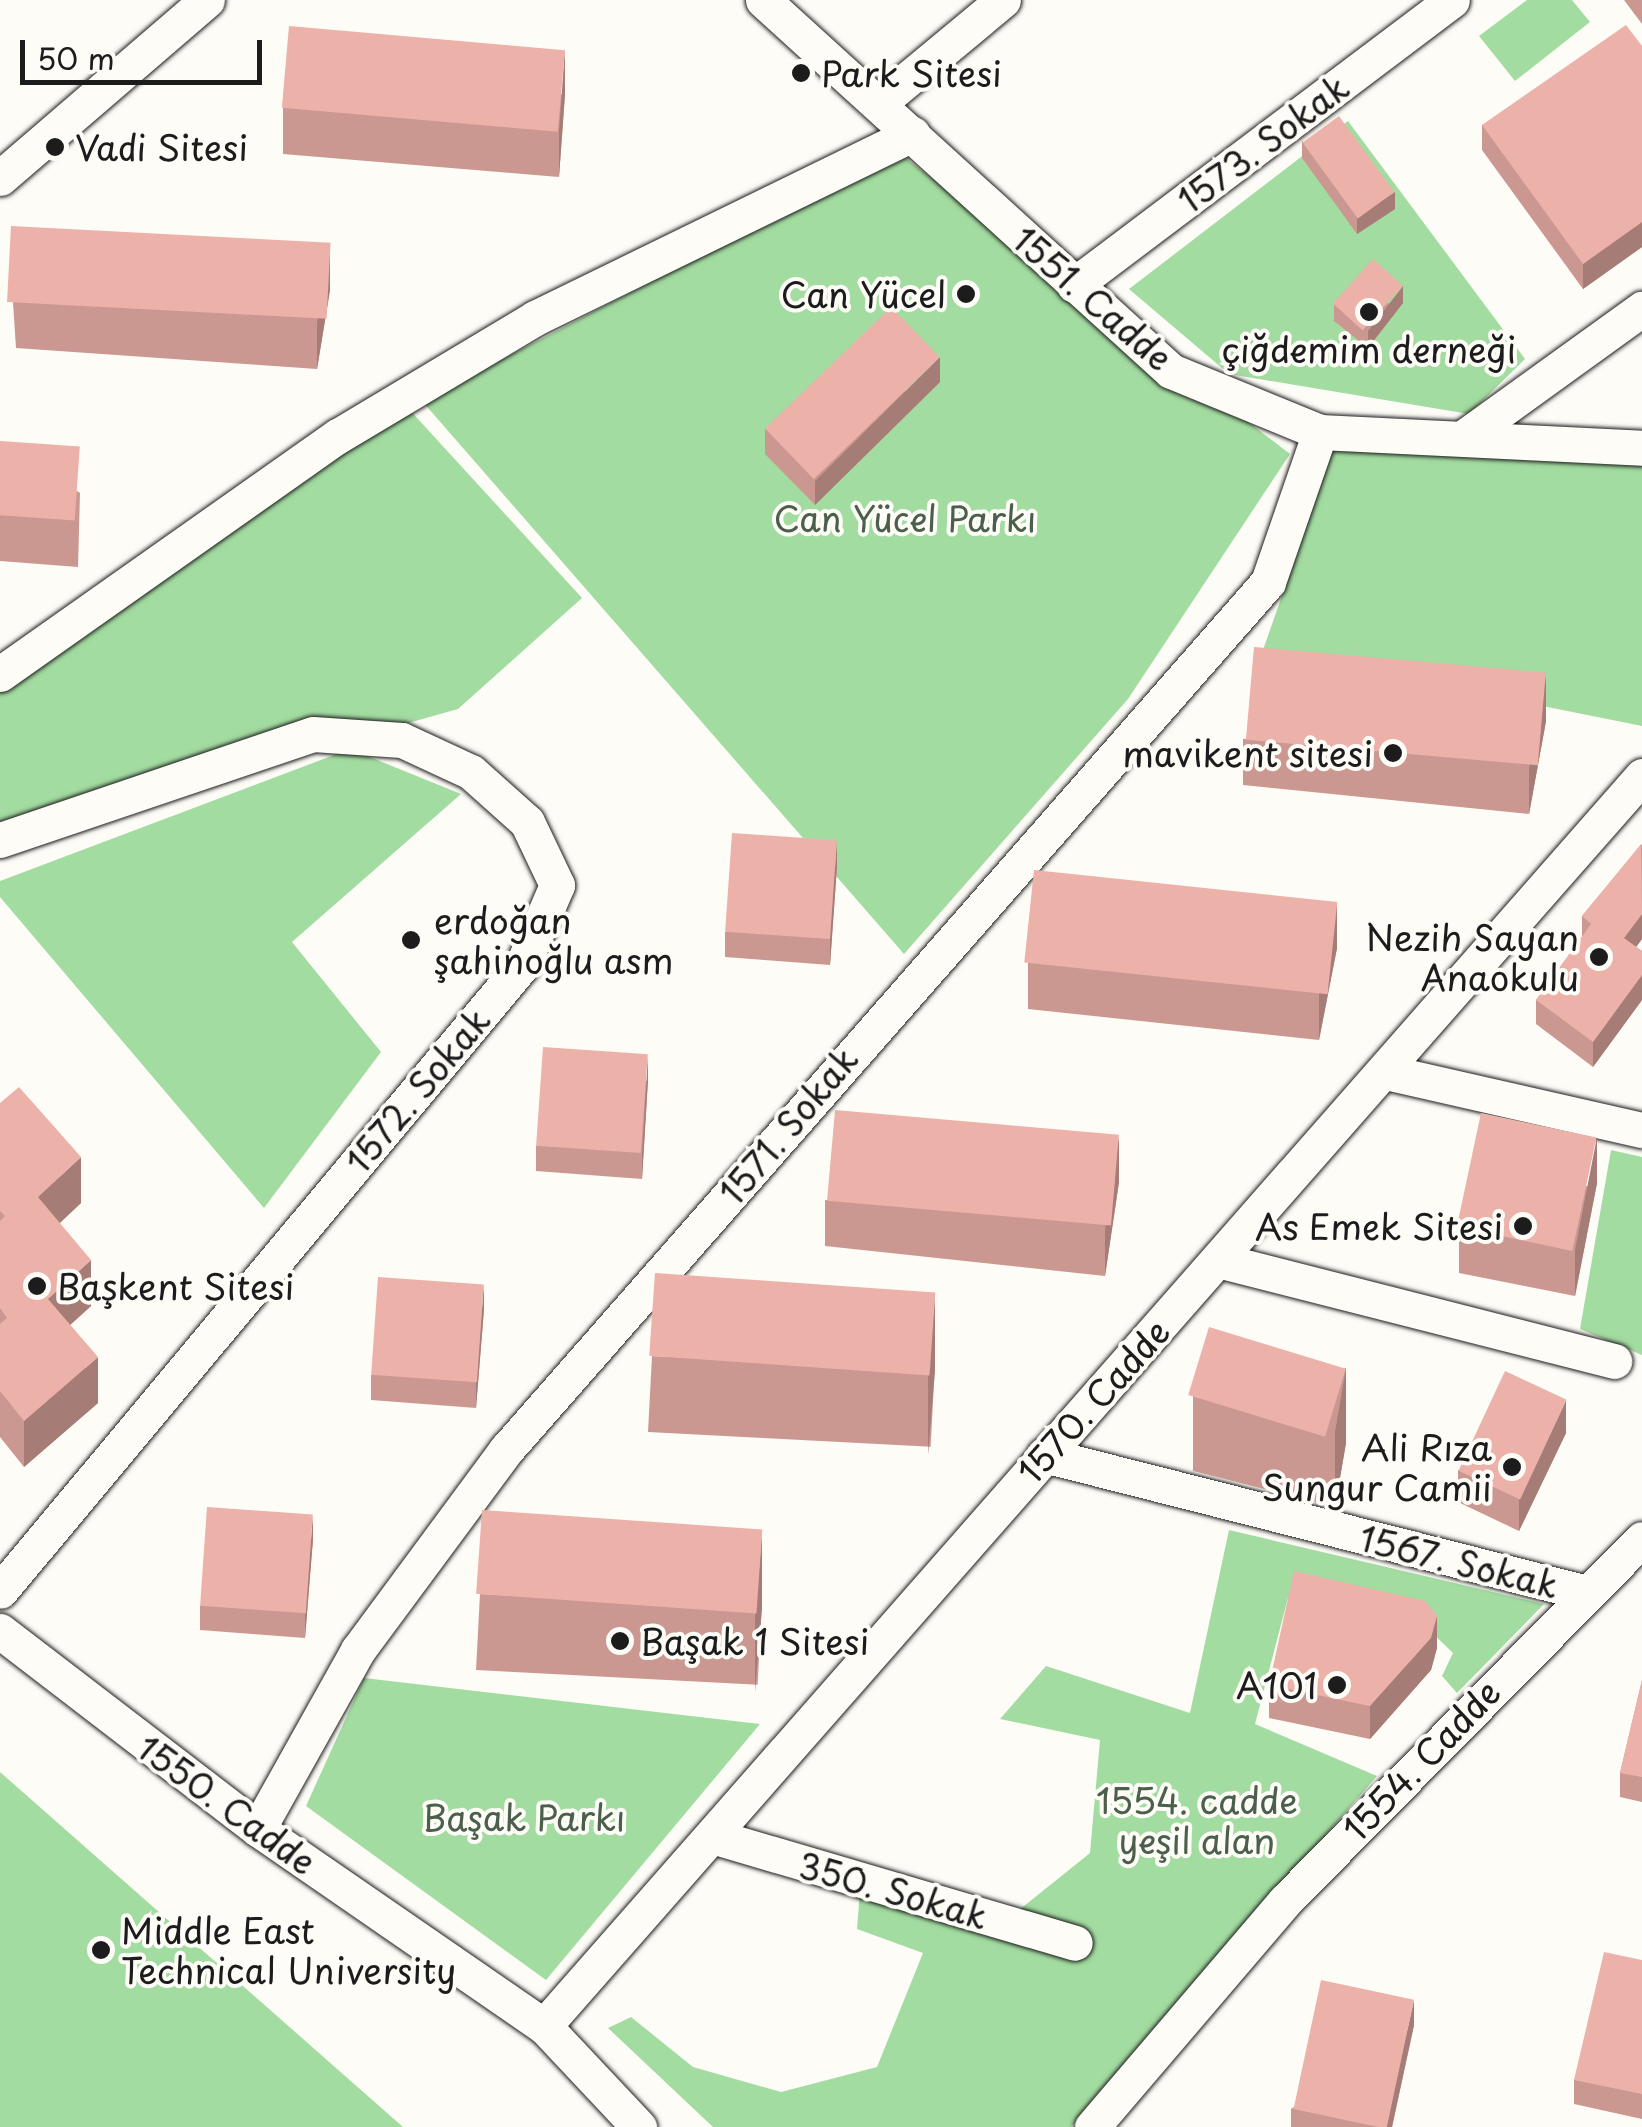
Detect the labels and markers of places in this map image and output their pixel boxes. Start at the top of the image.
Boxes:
place label: Park Sitesi [821,52,1001,94]
marker: Park Sitesi [790,62,812,84]
place label: Vadi Sitesi [75,126,250,168]
marker: Vadi Sitesi [44,136,66,158]
place label: Can Yücel [780,273,946,315]
marker: Can Yücel [955,283,977,305]
marker: çiğdemim derneği [1358,301,1380,323]
place label: çiğdemim derneği [1221,328,1517,370]
place label: mavikent sitesi [1122,732,1373,774]
marker: mavikent sitesi [1382,742,1404,764]
place label: erdoğan şahinoğlu asm [434,899,673,981]
place label: Nezih Sayan Anaokulu [1366,916,1579,998]
marker: erdoğan şahinoğlu asm [398,927,424,953]
marker: Nezih Sayan Anaokulu [1588,946,1610,968]
place label: As Emek Sitesi [1253,1205,1503,1247]
marker: As Emek Sitesi [1512,1215,1534,1237]
place label: Başkent Sitesi [57,1265,294,1307]
marker: Başkent Sitesi [26,1275,48,1297]
place label: Ali Rıza Sungur Camii [1261,1426,1492,1508]
marker: Ali Rıza Sungur Camii [1501,1456,1523,1478]
place label: Başak 1 Sitesi [640,1620,874,1662]
marker: Başak 1 Sitesi [609,1630,631,1652]
place label: A101 [1236,1664,1317,1706]
marker: A101 [1326,1674,1348,1696]
place label: Middle East Technical University [121,1909,456,1991]
marker: Middle East Technical University [90,1939,112,1961]

